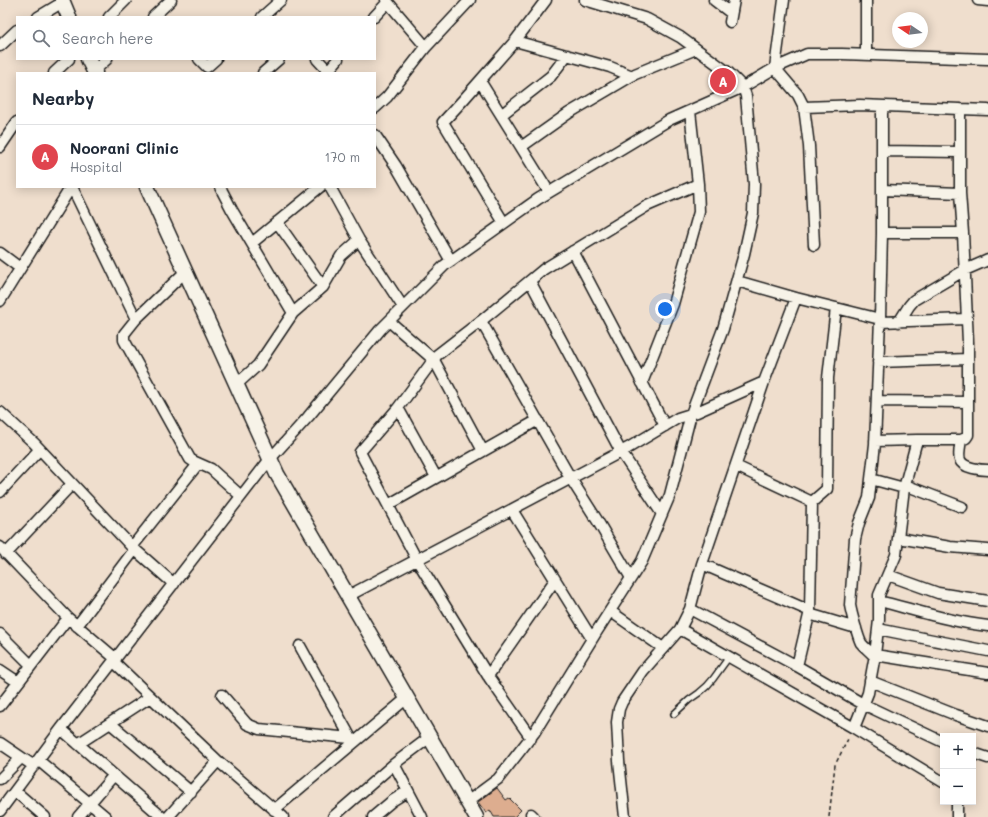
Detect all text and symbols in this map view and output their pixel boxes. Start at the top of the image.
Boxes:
north arrow [892,12,928,48]
search box [16,16,376,60]
icon: search [30,27,52,49]
text: Search here [62,28,153,48]
pin: A [710,66,736,96]
text: Nearby [32,87,94,109]
text: Noorani Clinic [70,138,179,158]
text: A [40,148,50,165]
text: 170 m [324,148,360,165]
text: Hospital [70,158,122,175]
your location [655,299,675,319]
map controls [940,733,976,805]
button: + [940,733,976,769]
button: − [940,769,976,805]

